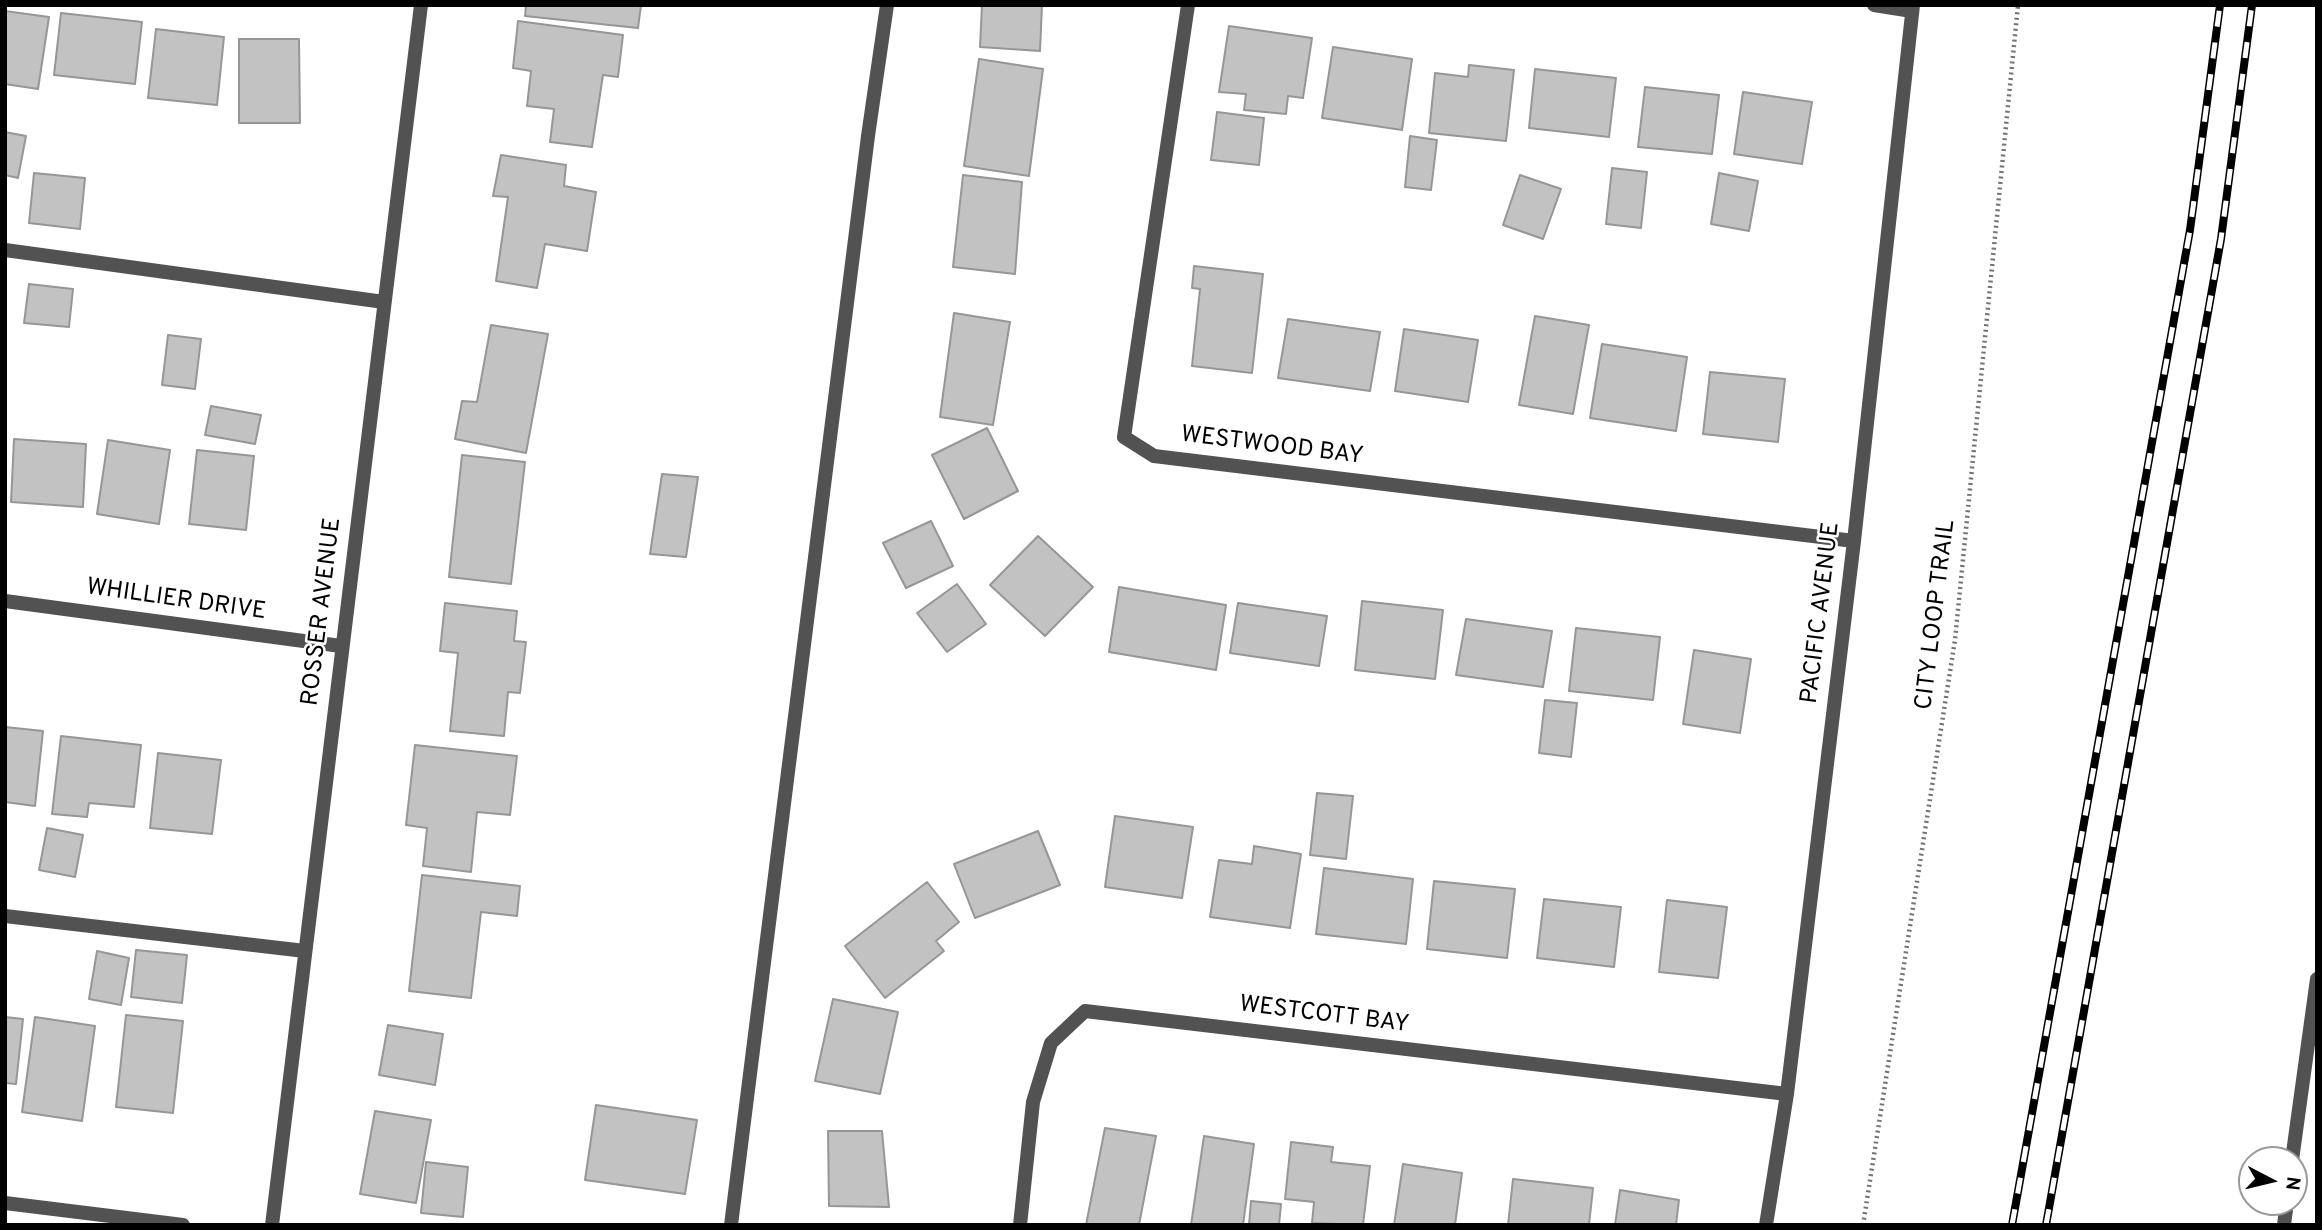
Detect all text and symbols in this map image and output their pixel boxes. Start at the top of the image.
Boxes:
street label: WESTWOOD BAY [1179,422,1365,472]
street label: ROSSER AVENUE [297,516,349,708]
street label: CITY LOOP TRAIL [1911,518,1963,712]
street label: PACIFIC AVENUE [1797,521,1847,705]
street label: WHILLIER DRIVE [84,574,268,628]
street label: WESTCOTT BAY [1237,991,1411,1041]
north arrow [2238,1146,2308,1216]
text: N [2279,1175,2305,1192]

